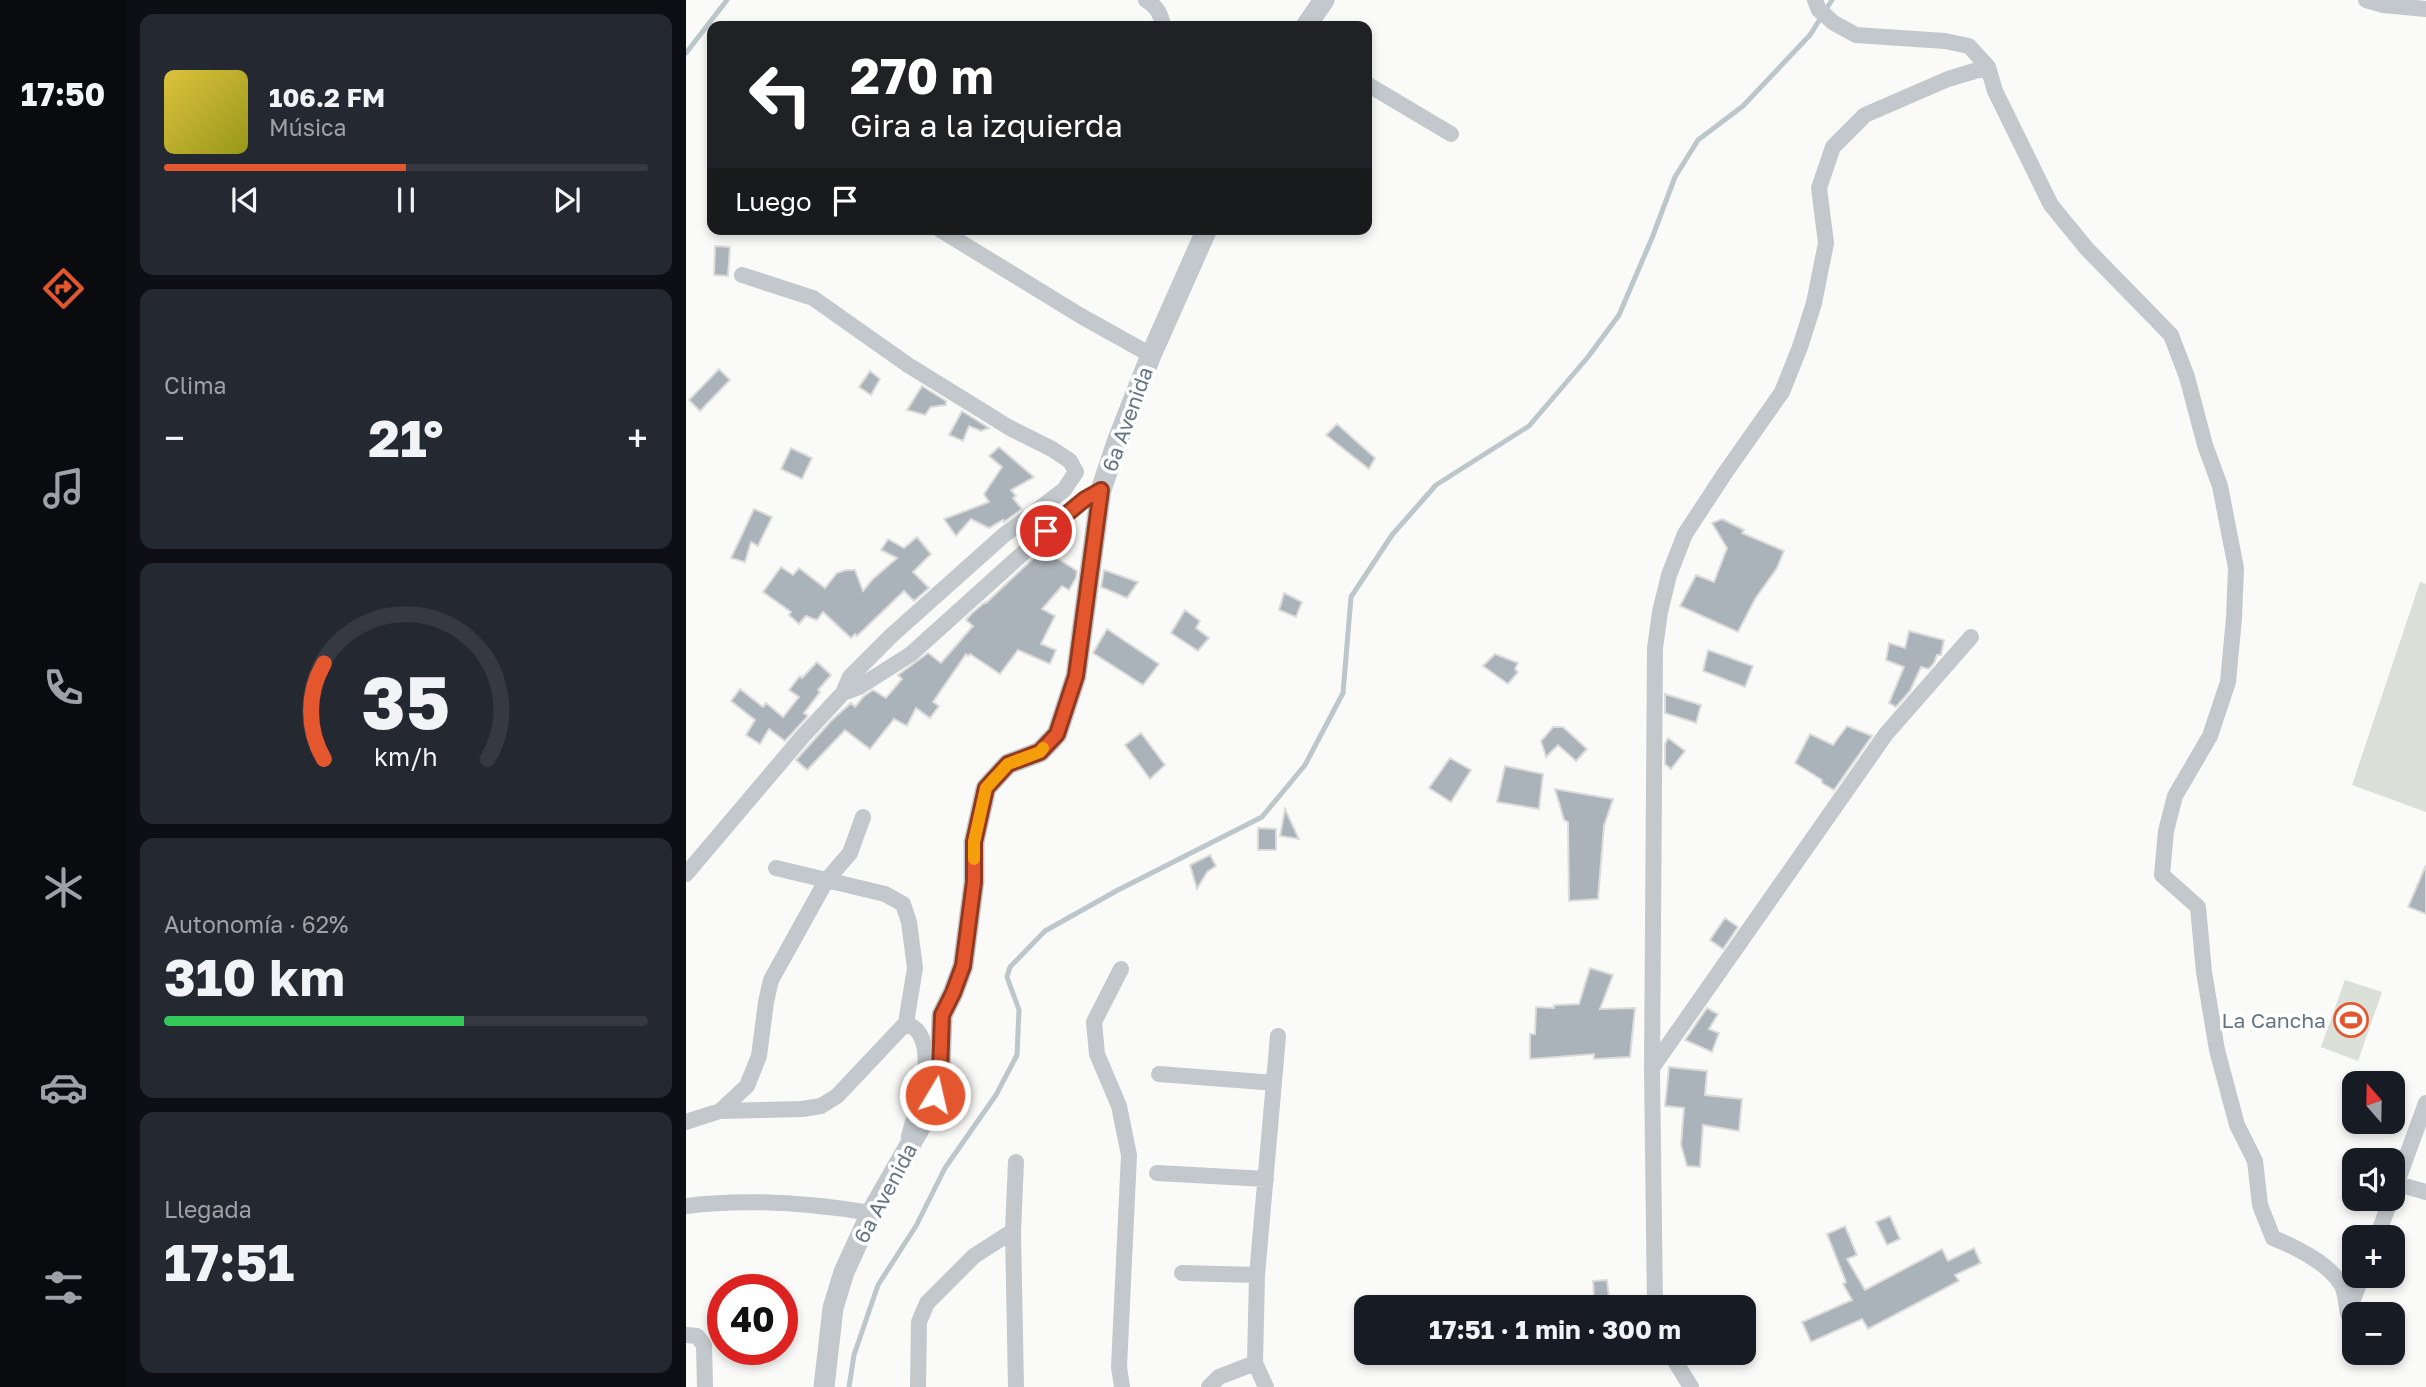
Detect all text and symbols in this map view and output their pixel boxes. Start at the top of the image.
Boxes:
text: 270 m [850,46,994,105]
icon: left [735,49,826,140]
text: 17:50 [21,75,105,113]
text: 106.2 FM [269,82,385,113]
text: Gira a la izquierda [850,106,1123,144]
text: Música [269,113,347,141]
icon: previous [226,181,264,219]
icon: pause [387,181,425,219]
icon: next [548,181,586,219]
icon: arrive [826,182,864,220]
text: Luego [735,186,812,217]
icon: directions [39,264,88,313]
street label: 6a Avenida [1096,363,1158,475]
text: Clima [164,371,227,399]
text: 21° [368,406,444,468]
text: − [164,415,185,460]
text: + [627,415,648,460]
icon: music [39,464,88,513]
pin [1016,501,1076,561]
icon: arrive [1027,512,1065,550]
text: 35 [362,659,450,746]
icon: phone [39,663,88,712]
text: km/h [374,741,438,772]
icon: climate [39,863,88,912]
text: Autonomía · 62% [164,910,348,938]
text: 310 km [164,945,345,1007]
sports icon: La Cancha [2332,1001,2370,1039]
place label: La Cancha [2221,1007,2326,1033]
position arrow [898,1058,972,1132]
icon: car [39,1063,88,1112]
north arrow [2342,1071,2404,1134]
map controls [2342,1071,2405,1365]
street label: 6a Avenida [848,1139,922,1247]
button: sound [2342,1148,2405,1211]
text: Llegada [164,1195,252,1223]
button: + [2342,1225,2405,1288]
text: 17:51 [164,1230,294,1292]
icon: filters [39,1263,88,1312]
speed limit sign: 40 [707,1274,798,1365]
button: − [2342,1302,2405,1365]
text: 17:51 · 1 min · 300 m [1429,1314,1681,1345]

